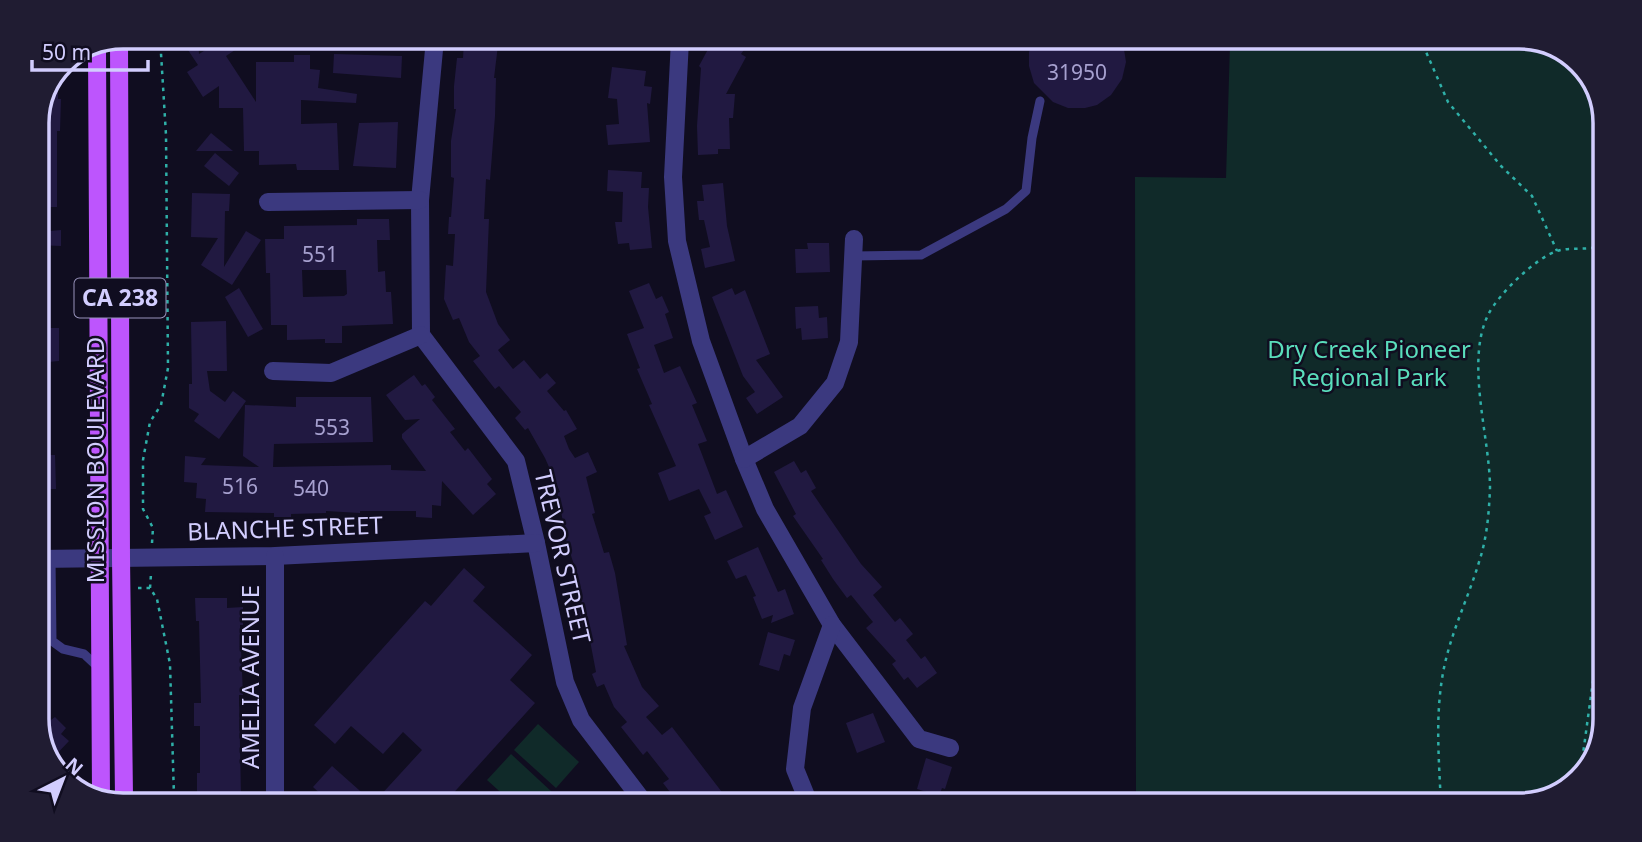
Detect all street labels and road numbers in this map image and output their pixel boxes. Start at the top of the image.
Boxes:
road number: CA 238 [74,278,166,318]
street label: MISSION BOULEVARD [78,337,111,583]
street label: TREVOR STREET [527,467,600,647]
street label: BLANCHE STREET [187,508,384,547]
street label: AMELIA AVENUE [233,585,266,769]

